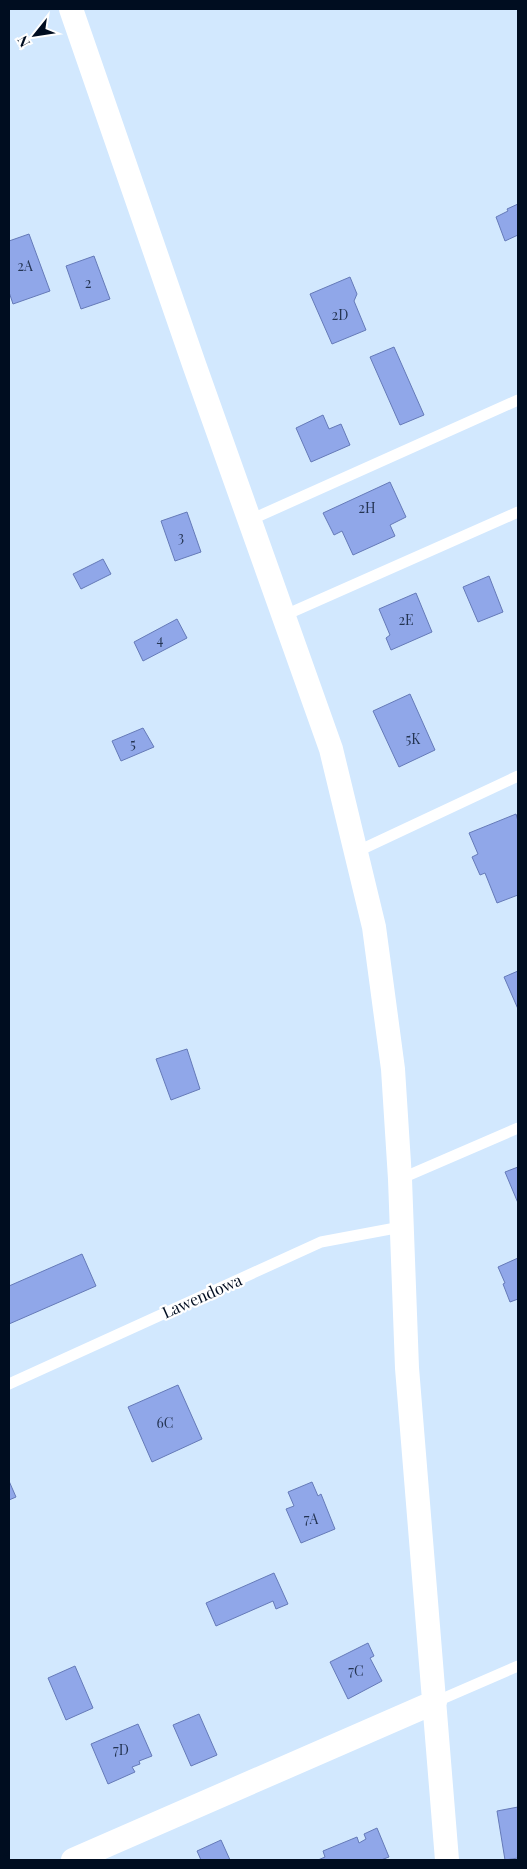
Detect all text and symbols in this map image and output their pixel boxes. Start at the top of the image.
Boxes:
north arrow [10,10,60,60]
text: N [13,33,34,51]
house number: 2A [17,256,33,275]
house number: 2 [85,273,92,292]
house number: 2D [332,305,348,324]
house number: 2H [358,498,376,517]
house number: 3 [178,527,184,546]
house number: 2E [398,610,414,629]
house number: 4 [157,630,164,649]
house number: 5K [406,729,421,748]
house number: 5 [130,734,136,753]
street label: Lawendowa [159,1269,245,1322]
house number: 6C [157,1413,173,1432]
house number: 7A [304,1509,318,1528]
house number: 7C [348,1661,364,1680]
house number: 7D [113,1740,129,1759]

